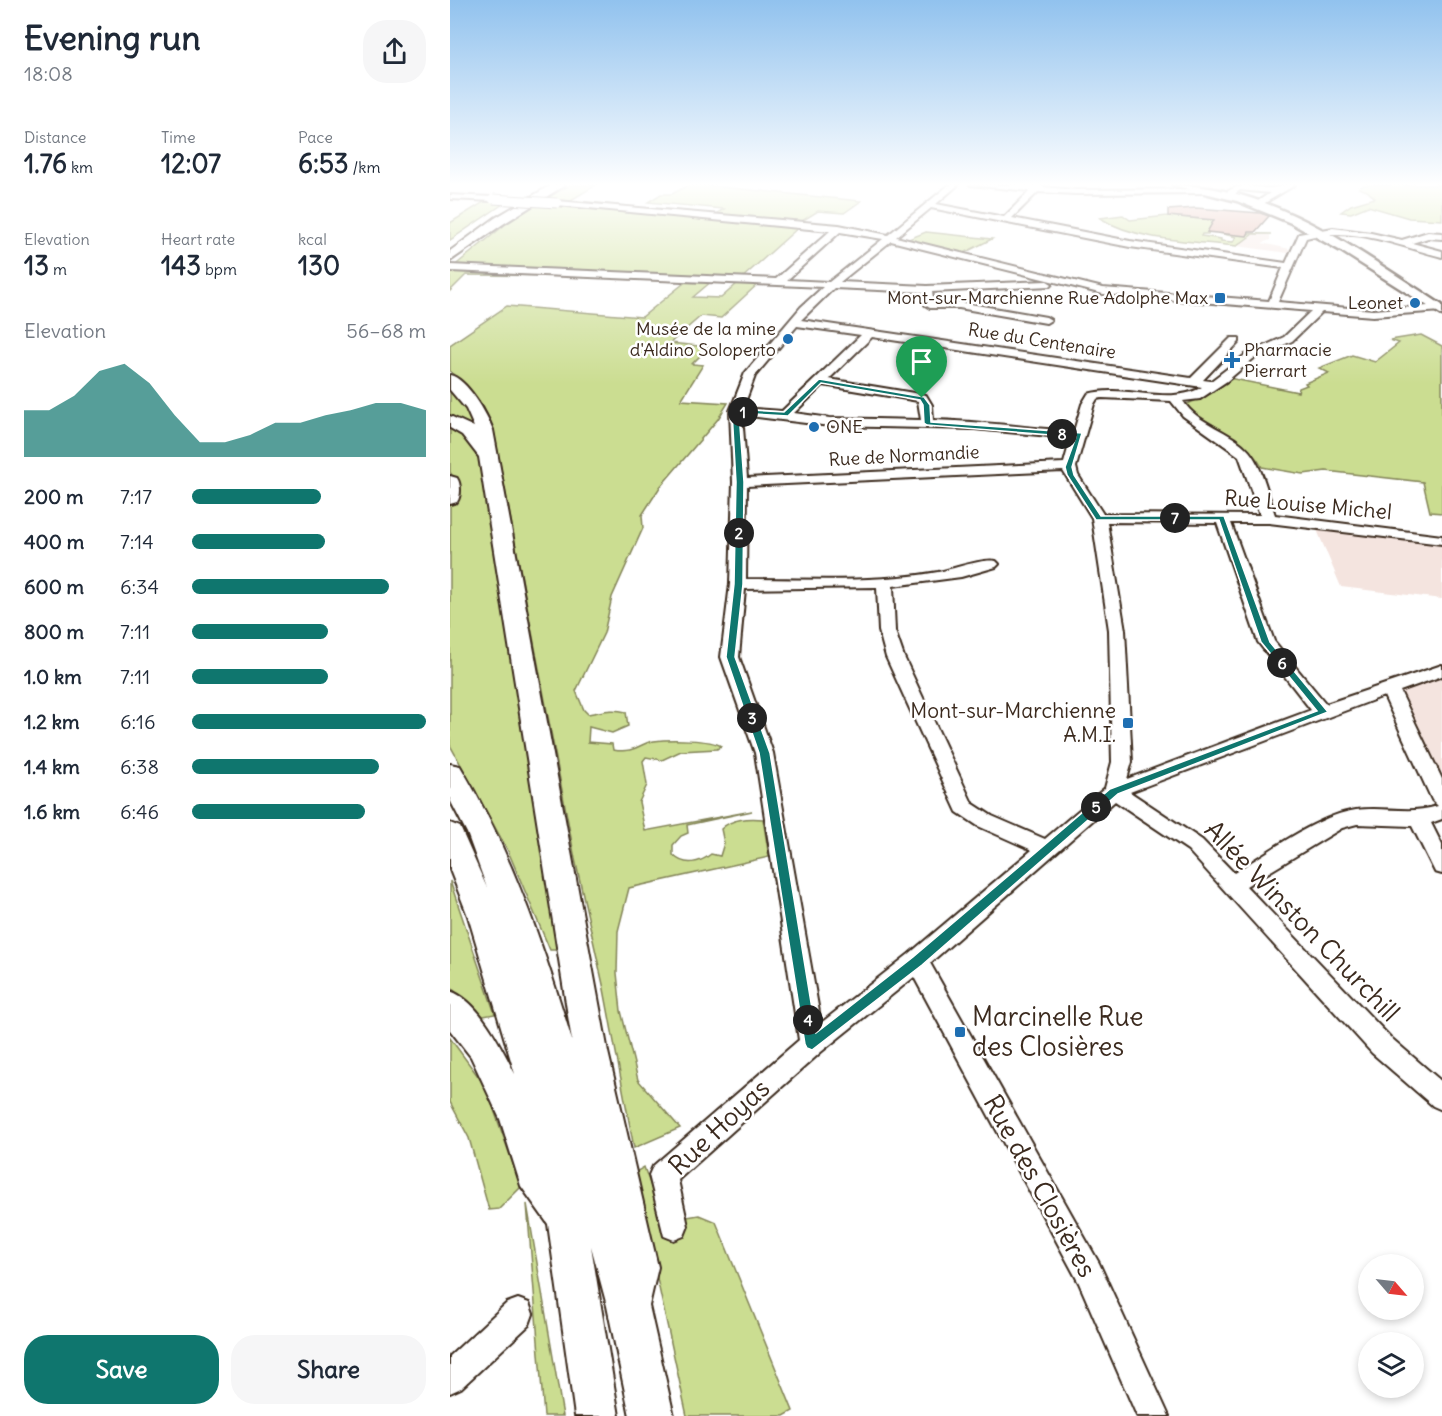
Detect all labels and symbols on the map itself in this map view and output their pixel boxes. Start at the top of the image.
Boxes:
place label: Mont-sur-Marchienne Rue Adolphe Max [887,286,1208,309]
marker: Mont-sur-Marchienne Rue Adolphe Max [1213,291,1227,305]
place label: Leonet [1348,291,1403,314]
marker: Leonet [1408,296,1422,310]
place label: Musée de la mine d'Aldino Soloperto [630,317,776,361]
street label: Rue du Centenaire [967,317,1118,364]
marker: Musée de la mine d'Aldino Soloperto [781,332,795,346]
pin [896,336,947,398]
place label: Pharmacie Pierrart [1244,338,1332,382]
marker: Pharmacie Pierrart [1225,353,1239,367]
pin: 1 [728,397,758,427]
place label: ONE [826,415,863,438]
pin: 8 [1047,419,1077,449]
marker: ONE [807,420,821,434]
street label: Rue de Normandie [828,440,980,471]
street label: Rue Louise Michel [1223,484,1393,525]
pin: 7 [1160,503,1190,533]
pin: 2 [724,518,754,548]
pin: 6 [1267,648,1297,678]
place label: Mont-sur-Marchienne A.M.I. [910,697,1116,748]
pin: 3 [737,703,767,733]
marker: Mont-sur-Marchienne A.M.I. [1121,716,1135,730]
pin: 5 [1081,792,1111,822]
street label: Allée Winston Churchill [1198,813,1407,1028]
place label: Marcinelle Rue des Closières [972,1000,1144,1063]
pin: 4 [793,1005,823,1035]
marker: Marcinelle Rue des Closières [953,1025,967,1039]
street label: Rue Hoyas [661,1071,776,1182]
street label: Rue des Closières [977,1089,1104,1283]
north arrow [1358,1254,1424,1320]

